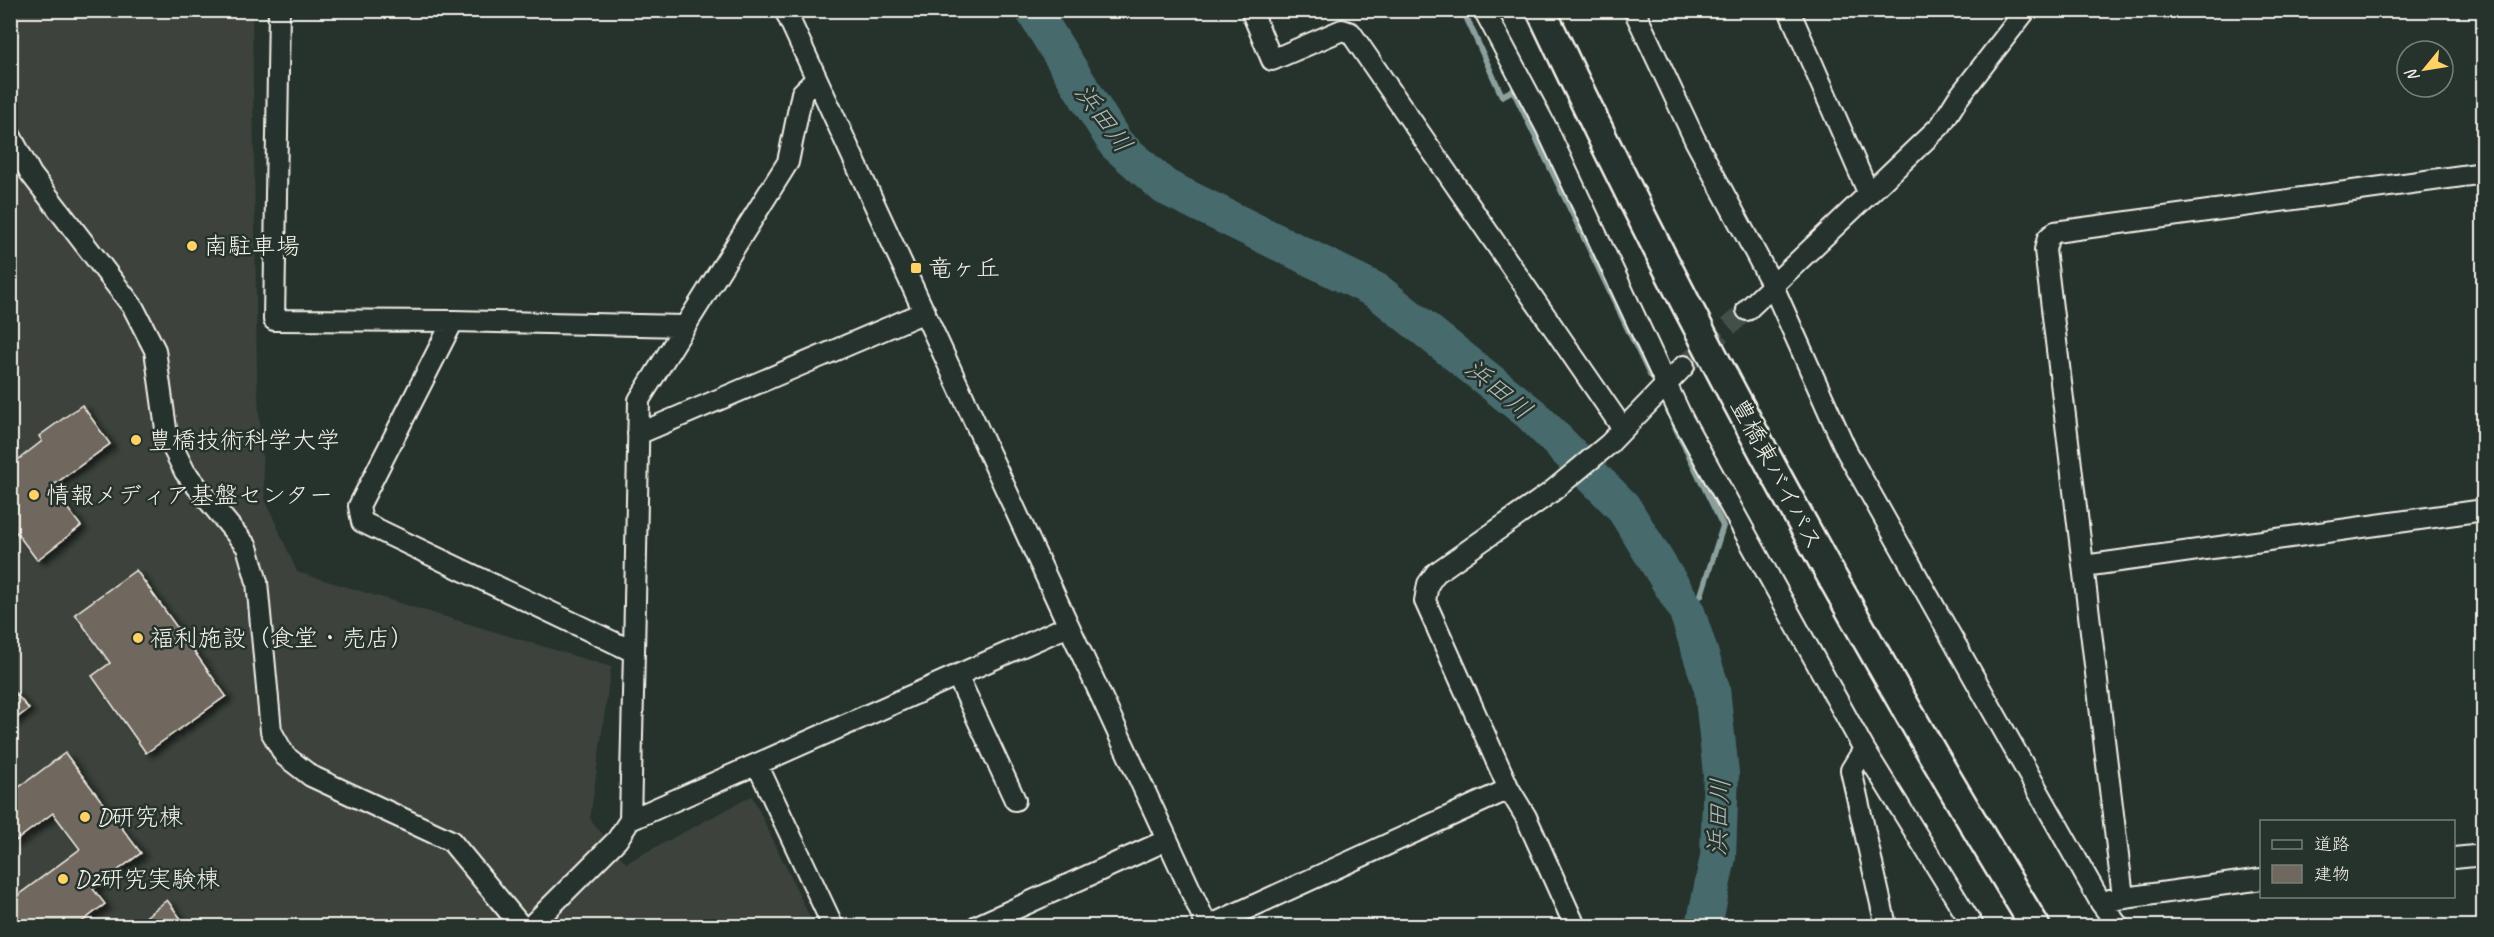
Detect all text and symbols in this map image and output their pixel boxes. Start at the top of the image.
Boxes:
north arrow [2395,39,2455,99]
text: N [2400,64,2424,85]
water label: 浜田川 [1067,77,1140,160]
place label: 南駐車場 [204,231,300,261]
marker: 南駐車場 [185,239,199,253]
place label: 竜ヶ丘 [928,253,1000,283]
marker: 竜ヶ丘 [909,261,923,275]
water label: 浜田川 [1458,352,1539,427]
street label: 豊橋東バイパス [1724,393,1830,555]
place label: 豊橋技術科学大学 [148,425,340,455]
marker: 豊橋技術科学大学 [129,433,143,447]
place label: 情報メディア基盤センター [46,480,333,510]
marker: 情報メディア基盤センター [27,488,41,502]
place label: 福利施設（食堂・売店） [150,623,414,653]
marker: 福利施設（食堂・売店） [131,631,145,645]
water label: 浜田川 [1700,777,1737,857]
place label: D研究棟 [97,802,183,832]
marker: D研究棟 [78,810,92,824]
legend [2260,820,2455,898]
text: 道路 [2314,833,2350,855]
text: 建物 [2314,863,2350,885]
place label: D2研究実験棟 [75,864,220,894]
marker: D2研究実験棟 [56,872,70,886]

